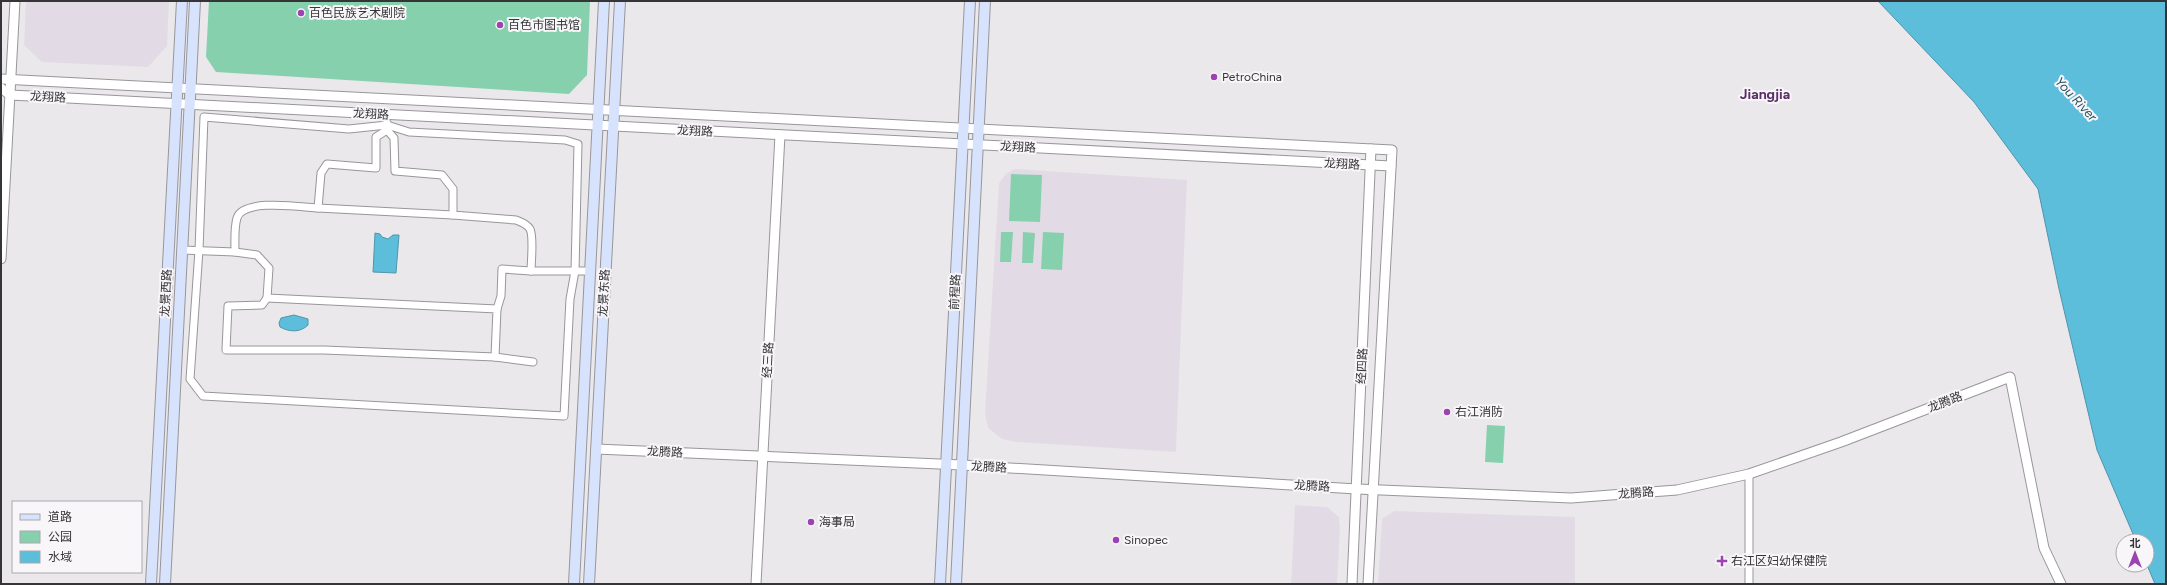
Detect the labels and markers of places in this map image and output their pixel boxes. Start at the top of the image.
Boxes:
place label: 百色民族艺术剧院 [309,6,405,20]
marker: 百色民族艺术剧院 [296,8,306,18]
place label: 百色市图书馆 [508,18,580,32]
marker: 百色市图书馆 [495,20,505,30]
place label: PetroChina [1222,70,1282,84]
marker: PetroChina [1209,72,1219,82]
place label: 右江消防 [1455,405,1503,419]
marker: 右江消防 [1442,407,1452,417]
place label: 海事局 [819,515,855,529]
marker: 海事局 [806,517,816,527]
place label: Sinopec [1124,533,1168,547]
marker: Sinopec [1111,535,1121,545]
place label: 右江区妇幼保健院 [1731,554,1827,568]
marker: 右江区妇幼保健院 [1716,555,1728,567]

